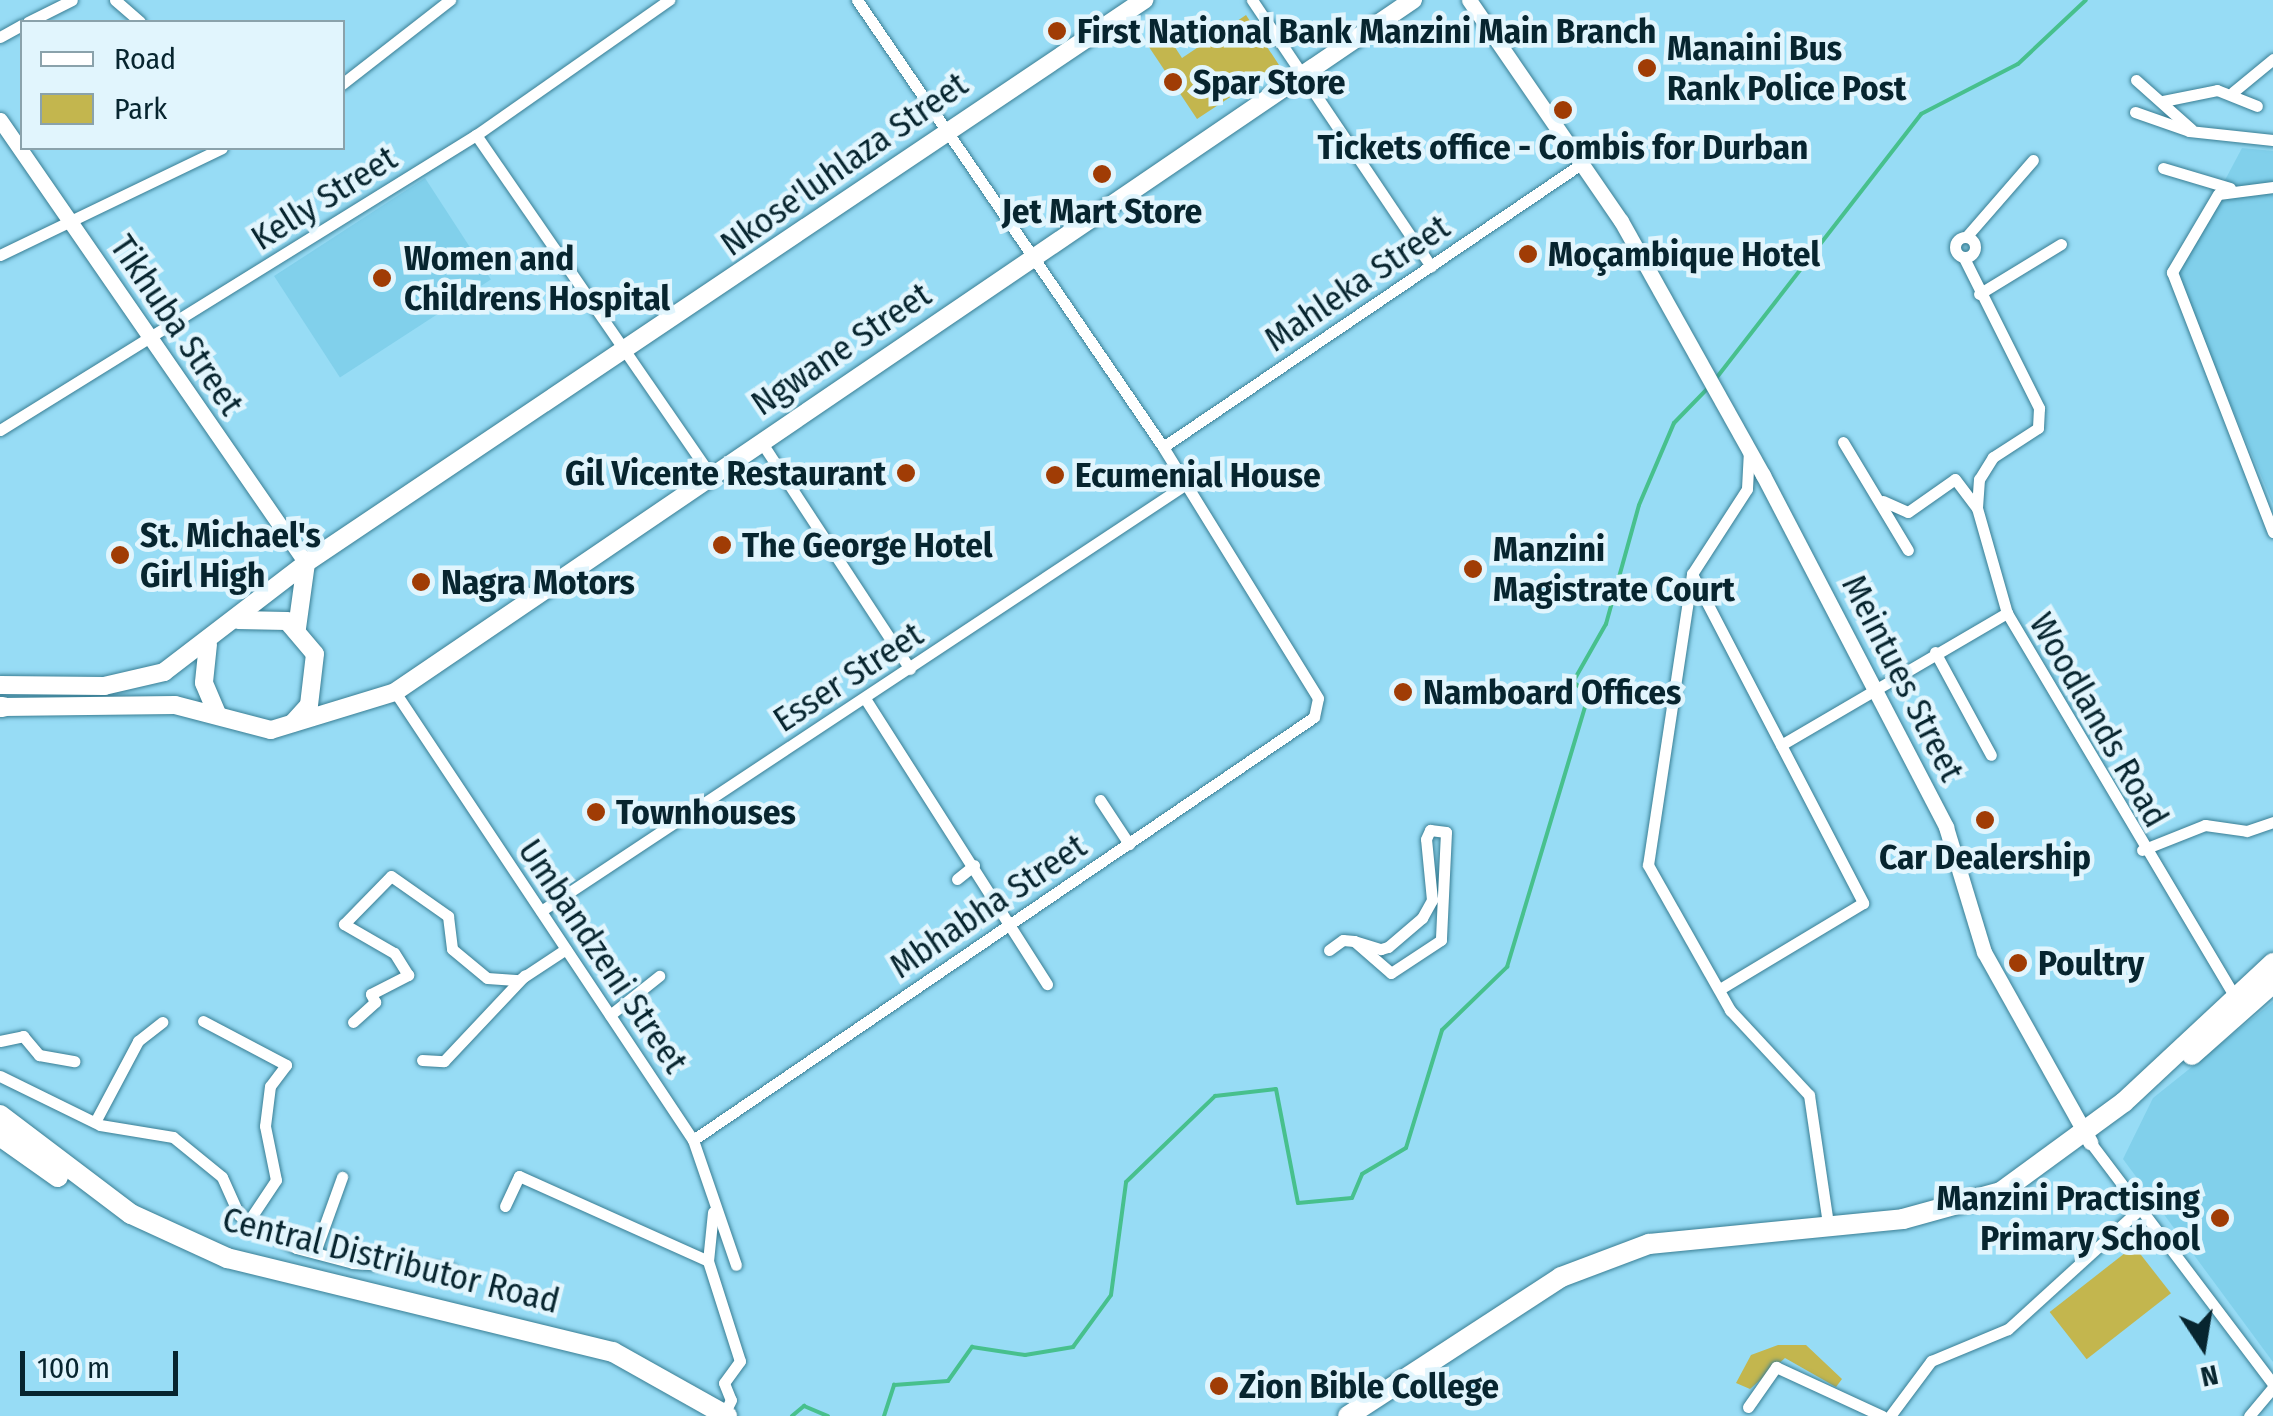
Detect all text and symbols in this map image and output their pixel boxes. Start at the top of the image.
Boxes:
place label: First National Bank Manzini Main Branch [1077,10,1656,52]
legend [20,20,345,150]
marker: First National Bank Manzini Main Branch [1046,20,1068,42]
place label: Manaini Bus Rank Police Post [1667,27,1906,109]
text: Road [114,41,176,77]
marker: Manaini Bus Rank Police Post [1636,57,1658,79]
place label: Spar Store [1193,61,1345,103]
street label: Nkose'luhlaza Street [713,63,975,265]
marker: Spar Store [1162,71,1184,93]
text: Park [114,91,167,127]
marker: Tickets office - Combis for Durban [1552,99,1574,121]
place label: Tickets office - Combis for Durban [1318,126,1808,168]
street label: Kelly Street [244,137,404,259]
marker: Jet Mart Store [1091,163,1113,185]
place label: Jet Mart Store [1002,190,1202,232]
street label: Mahleka Street [1257,206,1457,360]
street label: Tikhuba Street [101,227,253,423]
place label: Moçambique Hotel [1548,233,1820,275]
place label: Women and Childrens Hospital [404,237,670,319]
marker: Moçambique Hotel [1517,243,1539,265]
marker: Women and Childrens Hospital [369,265,395,291]
street label: Ngwane Street [743,274,939,424]
place label: Gil Vicente Restaurant [565,452,886,494]
place label: Ecumenial House [1075,454,1321,496]
marker: Gil Vicente Restaurant [895,462,917,484]
marker: Ecumenial House [1044,464,1066,486]
place label: St. Michael's Girl High [140,514,321,596]
place label: The George Hotel [742,524,992,566]
place label: Manzini Magistrate Court [1493,528,1735,610]
marker: The George Hotel [711,534,733,556]
marker: St. Michael's Girl High [109,544,131,566]
marker: Manzini Magistrate Court [1462,558,1484,580]
place label: Nagra Motors [441,561,635,603]
street label: Meintues Street [1833,568,1973,788]
marker: Nagra Motors [410,571,432,593]
street label: Woodlands Road [2021,605,2177,835]
street label: Esser Street [765,613,931,741]
place label: Namboard Offices [1423,671,1681,713]
marker: Namboard Offices [1392,681,1414,703]
place label: Townhouses [616,791,796,833]
marker: Townhouses [585,801,607,823]
marker: Car Dealership [1974,809,1996,831]
street label: Mbhabha Street [882,825,1094,987]
street label: Umbandzeni Street [509,831,697,1081]
place label: Car Dealership [1879,836,2091,878]
place label: Poultry [2038,942,2144,984]
marker: Poultry [2007,952,2029,974]
place label: Manzini Practising Primary School [1936,1177,2200,1259]
street label: Central Distributor Road [218,1198,564,1322]
marker: Manzini Practising Primary School [2209,1207,2231,1229]
north arrow [2153,1296,2253,1396]
scale bar [25,1331,182,1393]
text: 100 m [37,1350,110,1386]
text: N [2198,1358,2221,1394]
place label: Zion Bible College [1239,1365,1499,1407]
marker: Zion Bible College [1208,1375,1230,1397]

